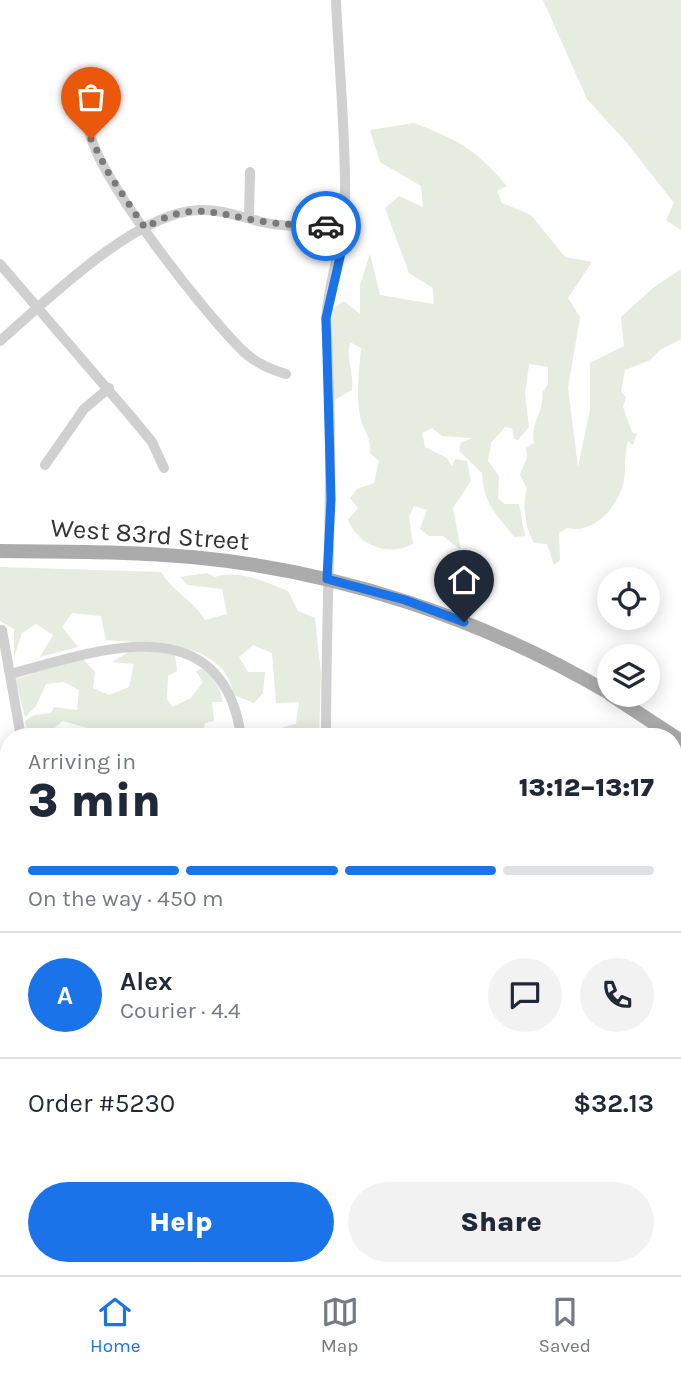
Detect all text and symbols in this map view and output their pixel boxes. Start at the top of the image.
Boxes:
pin [61,67,121,139]
icon: bag [72,78,110,116]
courier [291,191,361,261]
icon: car [307,207,345,245]
street label: West 83rd Street [50,512,251,557]
pin [434,550,494,622]
icon: home [445,561,483,599]
map controls [597,567,660,707]
button: locate [597,567,660,630]
button: layers [597,644,660,707]
text: Arriving in [28,748,136,775]
text: 13:12–13:17 [519,772,654,803]
text: 3 min [28,774,161,828]
text: On the way · 450 m [28,885,224,912]
button: chat [488,958,562,1032]
button: phone [580,958,654,1032]
text: Alex [120,966,172,997]
text: A [57,980,73,1011]
text: Courier · 4.4 [120,997,241,1024]
text: Order #5230 [28,1088,175,1119]
text: $32.13 [573,1088,654,1119]
button: Help [28,1182,334,1262]
button: Share [348,1182,654,1262]
tab: Home [90,1293,141,1357]
tab: Map [321,1293,359,1357]
tab: Saved [539,1293,591,1357]

